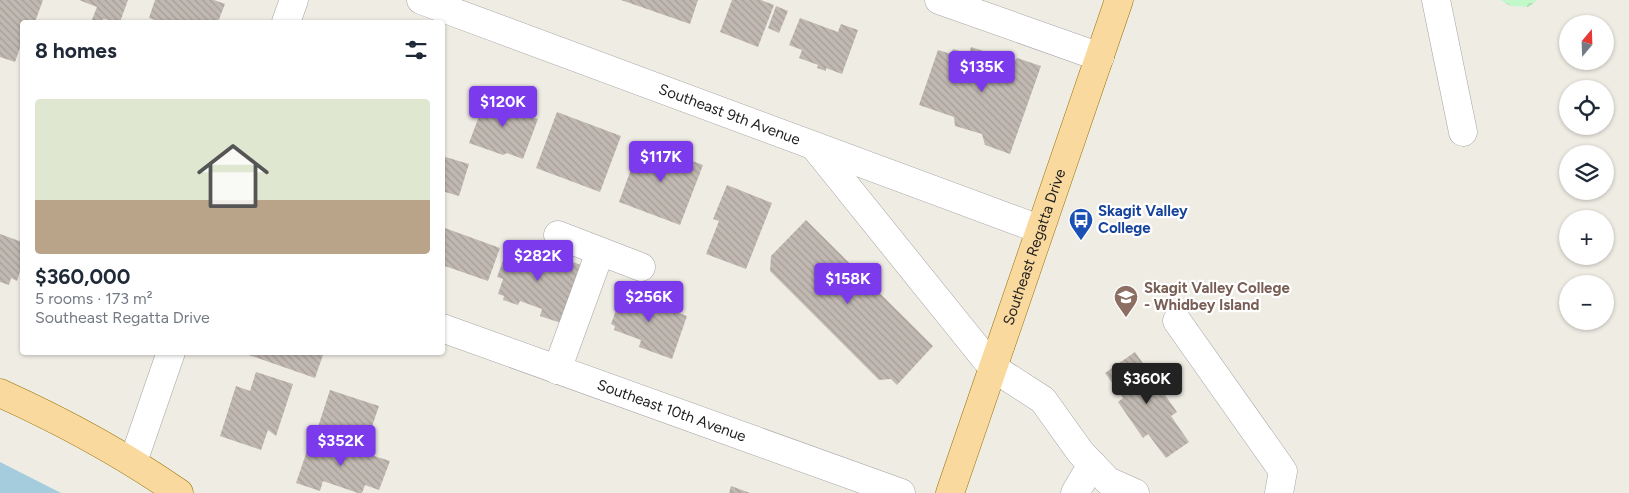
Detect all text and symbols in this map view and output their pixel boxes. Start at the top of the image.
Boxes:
north arrow [1559,15,1614,70]
map controls [1559,15,1614,330]
icon: filters [402,36,430,64]
text: 8 homes [35,38,117,63]
pin: $135K [947,51,1017,93]
text: $135K [960,57,1004,76]
street label: Southeast 9th Avenue [656,80,803,149]
button: locate [1559,80,1614,135]
pin: $120K [468,86,538,128]
text: $120K [480,92,526,111]
icon: home [188,131,278,221]
pin: $117K [626,140,696,183]
button: layers [1559,145,1614,200]
text: $117K [640,147,682,166]
street label: Southeast Regatta Drive [999,167,1069,328]
place label: Skagit Valley College [1098,202,1188,237]
bus stop icon: Skagit Valley College [1068,207,1094,241]
button: + [1559,210,1614,265]
pin: $282K [503,240,573,282]
text: $282K [514,246,562,265]
pin: $158K [813,262,883,305]
text: $360,000 [35,264,130,289]
text: $158K [825,269,871,288]
button: − [1559,275,1614,330]
place label: Skagit Valley College - Whidbey Island [1144,279,1290,314]
pin: $256K [614,280,684,323]
school or university icon: Skagit Valley College - Whidbey Island [1113,284,1139,318]
text: $256K [625,287,673,306]
text: 5 rooms · 173 m² [35,289,152,308]
text: Southeast Regatta Drive [35,308,210,327]
pin: $360K [1112,362,1182,405]
text: $360K [1123,369,1171,388]
street label: Southeast 10th Avenue [595,376,749,446]
pin: $352K [306,424,376,467]
text: $352K [318,431,364,450]

